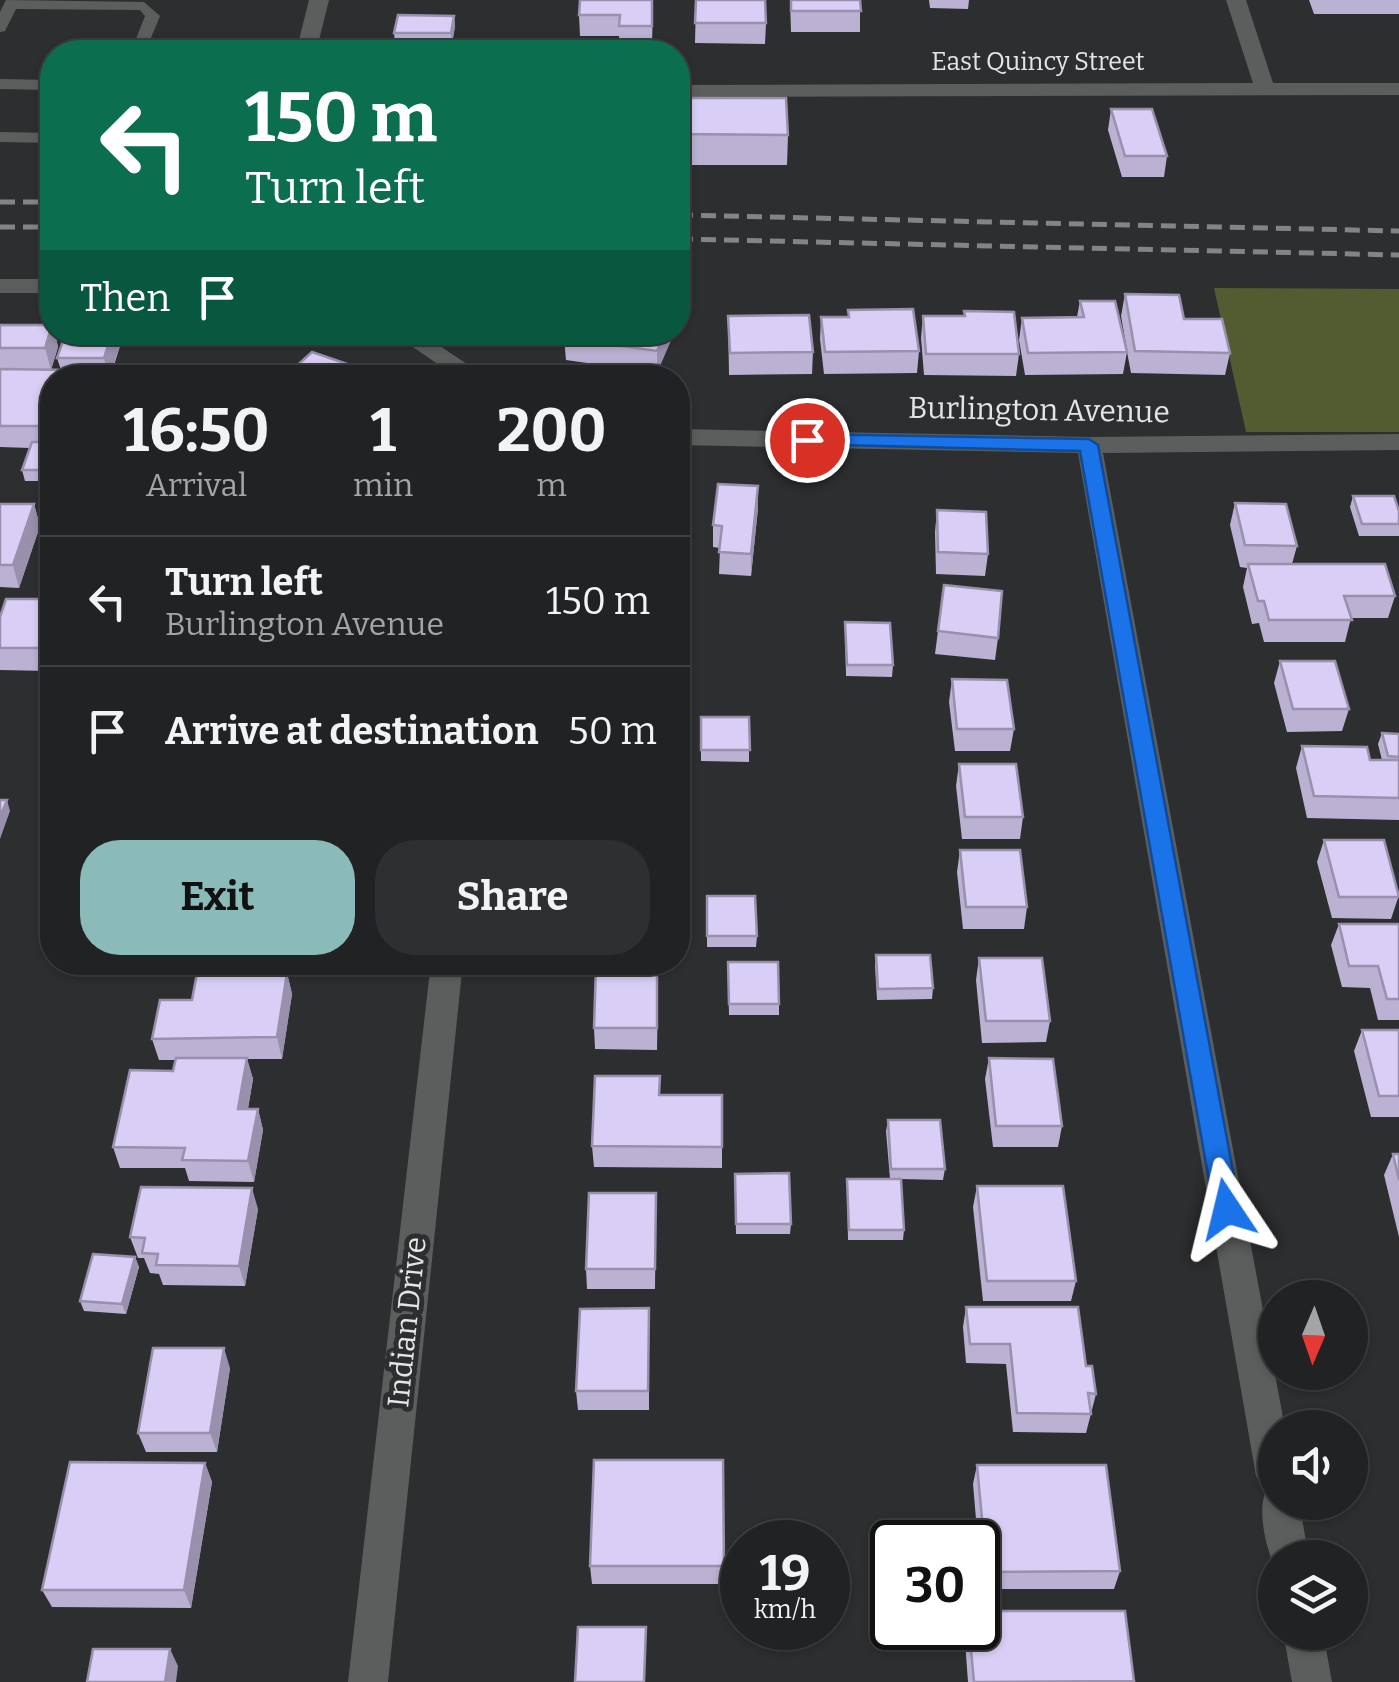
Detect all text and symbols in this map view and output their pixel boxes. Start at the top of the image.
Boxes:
street label: East Quincy Street [931,47,1145,77]
text: 150 m [245,76,437,160]
icon: left [80,80,210,210]
text: Turn left [245,161,425,215]
icon: arrive [190,270,245,325]
text: Then [80,275,170,321]
street label: Burlington Avenue [908,390,1170,430]
text: 16:50 [123,395,270,467]
text: 1 [370,395,396,467]
text: 200 [497,395,607,467]
pin [765,398,850,483]
icon: arrive [780,413,835,468]
text: Arrival [146,466,247,504]
text: min [353,466,413,504]
text: m [536,466,567,504]
text: Turn left [165,559,323,605]
icon: left [80,574,135,629]
text: 150 m [546,578,650,624]
text: Burlington Avenue [165,605,444,643]
icon: arrive [80,704,135,759]
text: Arrive at destination [165,708,538,754]
text: 50 m [568,708,657,754]
button: Exit [80,840,355,955]
button: Share [375,840,650,955]
position arrow [1175,1157,1279,1261]
street label: Indian Drive [380,1235,434,1409]
north arrow [1258,1280,1368,1390]
map controls [1258,1280,1368,1650]
button: sound [1258,1410,1368,1520]
speed limit sign: 30 [870,1520,1000,1650]
button: layers [1258,1540,1368,1650]
text: 19 [759,1543,811,1603]
text: km/h [754,1595,816,1625]

